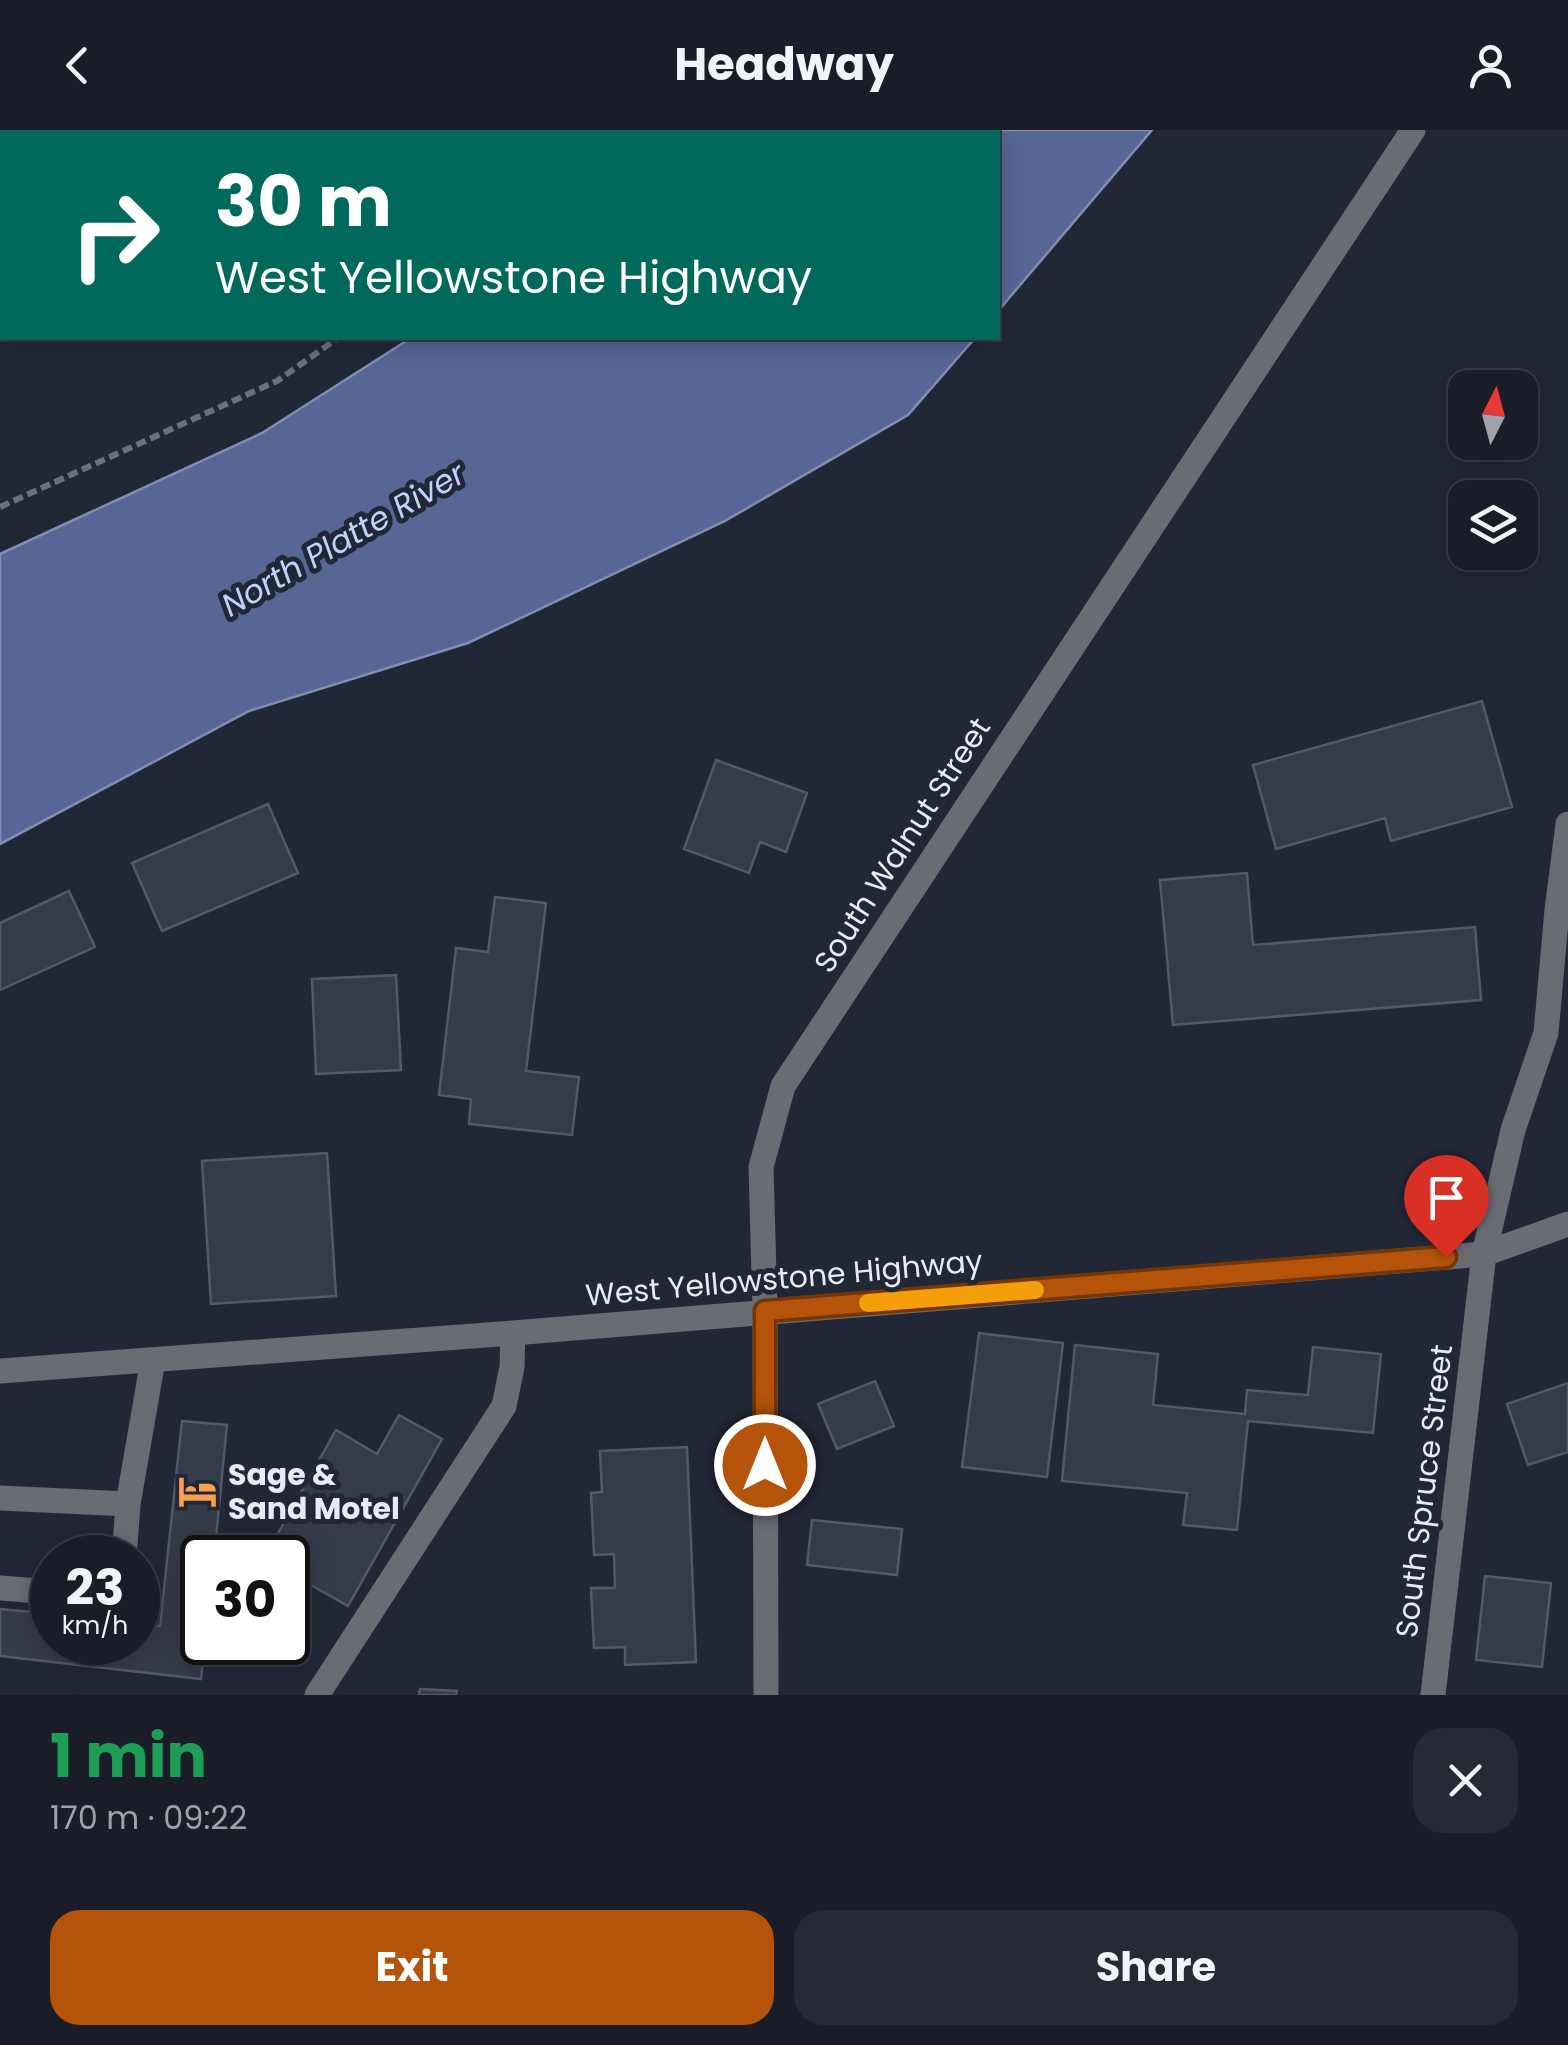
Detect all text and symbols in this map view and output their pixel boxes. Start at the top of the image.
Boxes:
text: Headway [674,33,894,96]
icon: back [50,38,105,93]
icon: person [1463,38,1518,93]
text: 30 m [215,152,392,251]
icon: right [50,170,180,300]
text: West Yellowstone Highway [215,246,812,309]
north arrow [1448,370,1538,460]
map controls [1448,370,1538,570]
water label: North Platte River [213,450,474,627]
button: layers [1448,480,1538,570]
street label: South Walnut Street [803,709,1001,981]
pin [1404,1155,1489,1258]
icon: arrive [1419,1170,1474,1225]
street label: West Yellowstone Highway [584,1239,984,1317]
street label: South Spruce Street [1385,1342,1463,1640]
position arrow [713,1413,817,1517]
place label: Sage & Sand Motel [228,1453,400,1530]
hotel icon: Sage & Sand Motel [177,1470,219,1512]
speed limit sign: 30 [180,1535,310,1665]
text: 23 [66,1552,124,1623]
text: km/h [62,1608,128,1643]
text: 1 min [50,1714,207,1798]
button: close [1413,1728,1518,1833]
text: 170 m · 09:22 [50,1795,247,1840]
button: Exit [50,1910,774,2025]
button: Share [794,1910,1518,2025]

